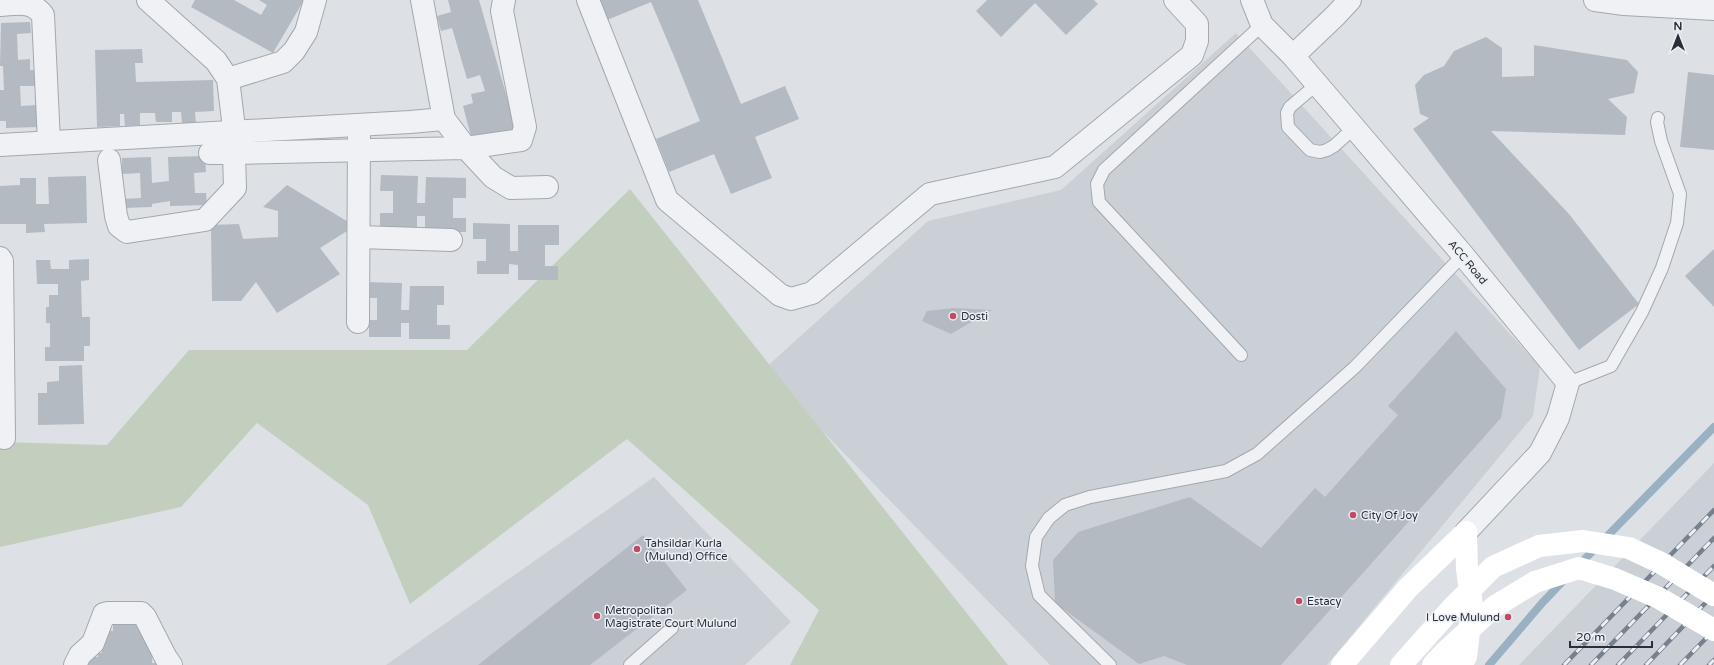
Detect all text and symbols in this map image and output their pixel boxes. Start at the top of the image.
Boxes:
north arrow [1658,16,1698,56]
text: N [1674,20,1682,33]
street label: ACC Road [1445,238,1490,287]
place label: Dosti [961,310,988,323]
marker: Dosti [948,311,958,321]
place label: City Of Joy [1361,509,1418,522]
marker: City Of Joy [1348,510,1358,520]
place label: Tahsildar Kurla (Mulund) Office [645,537,728,563]
marker: Tahsildar Kurla (Mulund) Office [632,544,642,554]
place label: Estacy [1307,595,1341,608]
marker: Estacy [1294,596,1304,606]
place label: Metropolitan Magistrate Court Mulund [605,604,737,630]
marker: Metropolitan Magistrate Court Mulund [592,611,602,621]
place label: I Love Mulund [1426,611,1500,624]
marker: I Love Mulund [1503,612,1513,622]
scale bar [1570,623,1652,649]
text: 20 m [1576,630,1605,644]

